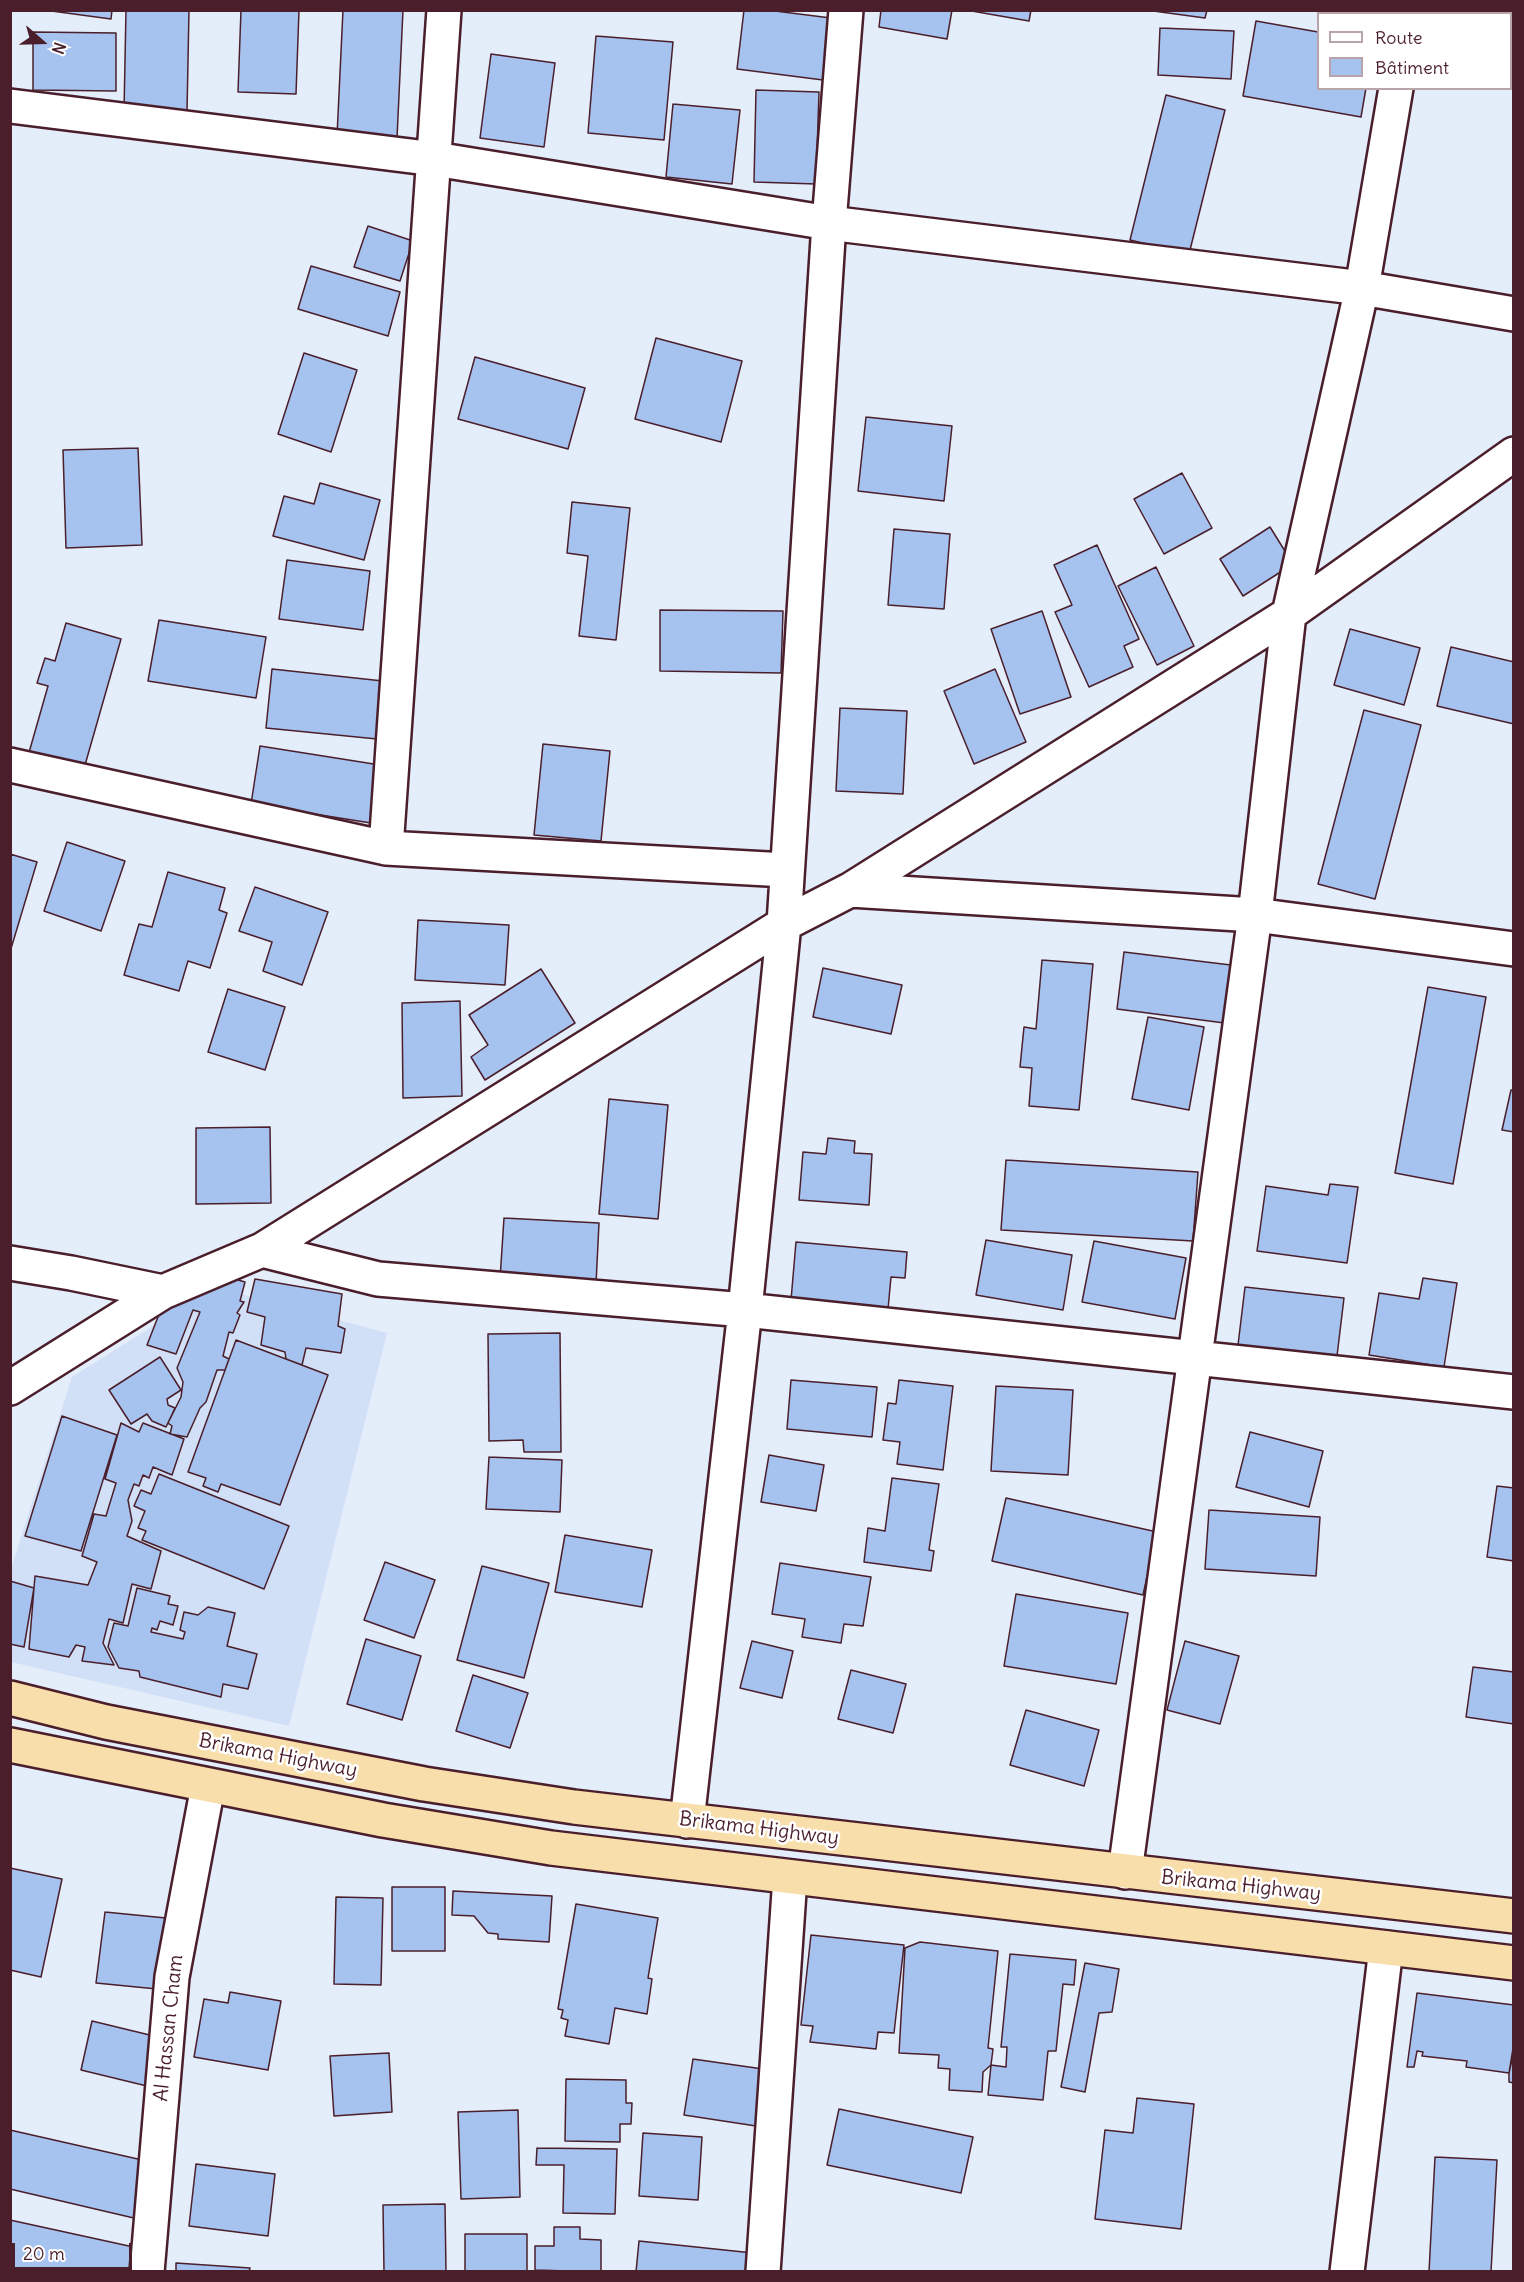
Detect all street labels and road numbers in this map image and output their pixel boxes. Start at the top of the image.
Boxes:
street label: Brikama Highway [197,1729,359,1783]
street label: Brikama Highway [678,1807,840,1851]
street label: Brikama Highway [1160,1866,1322,1906]
street label: Al Hassan Cham [149,1953,189,2103]

